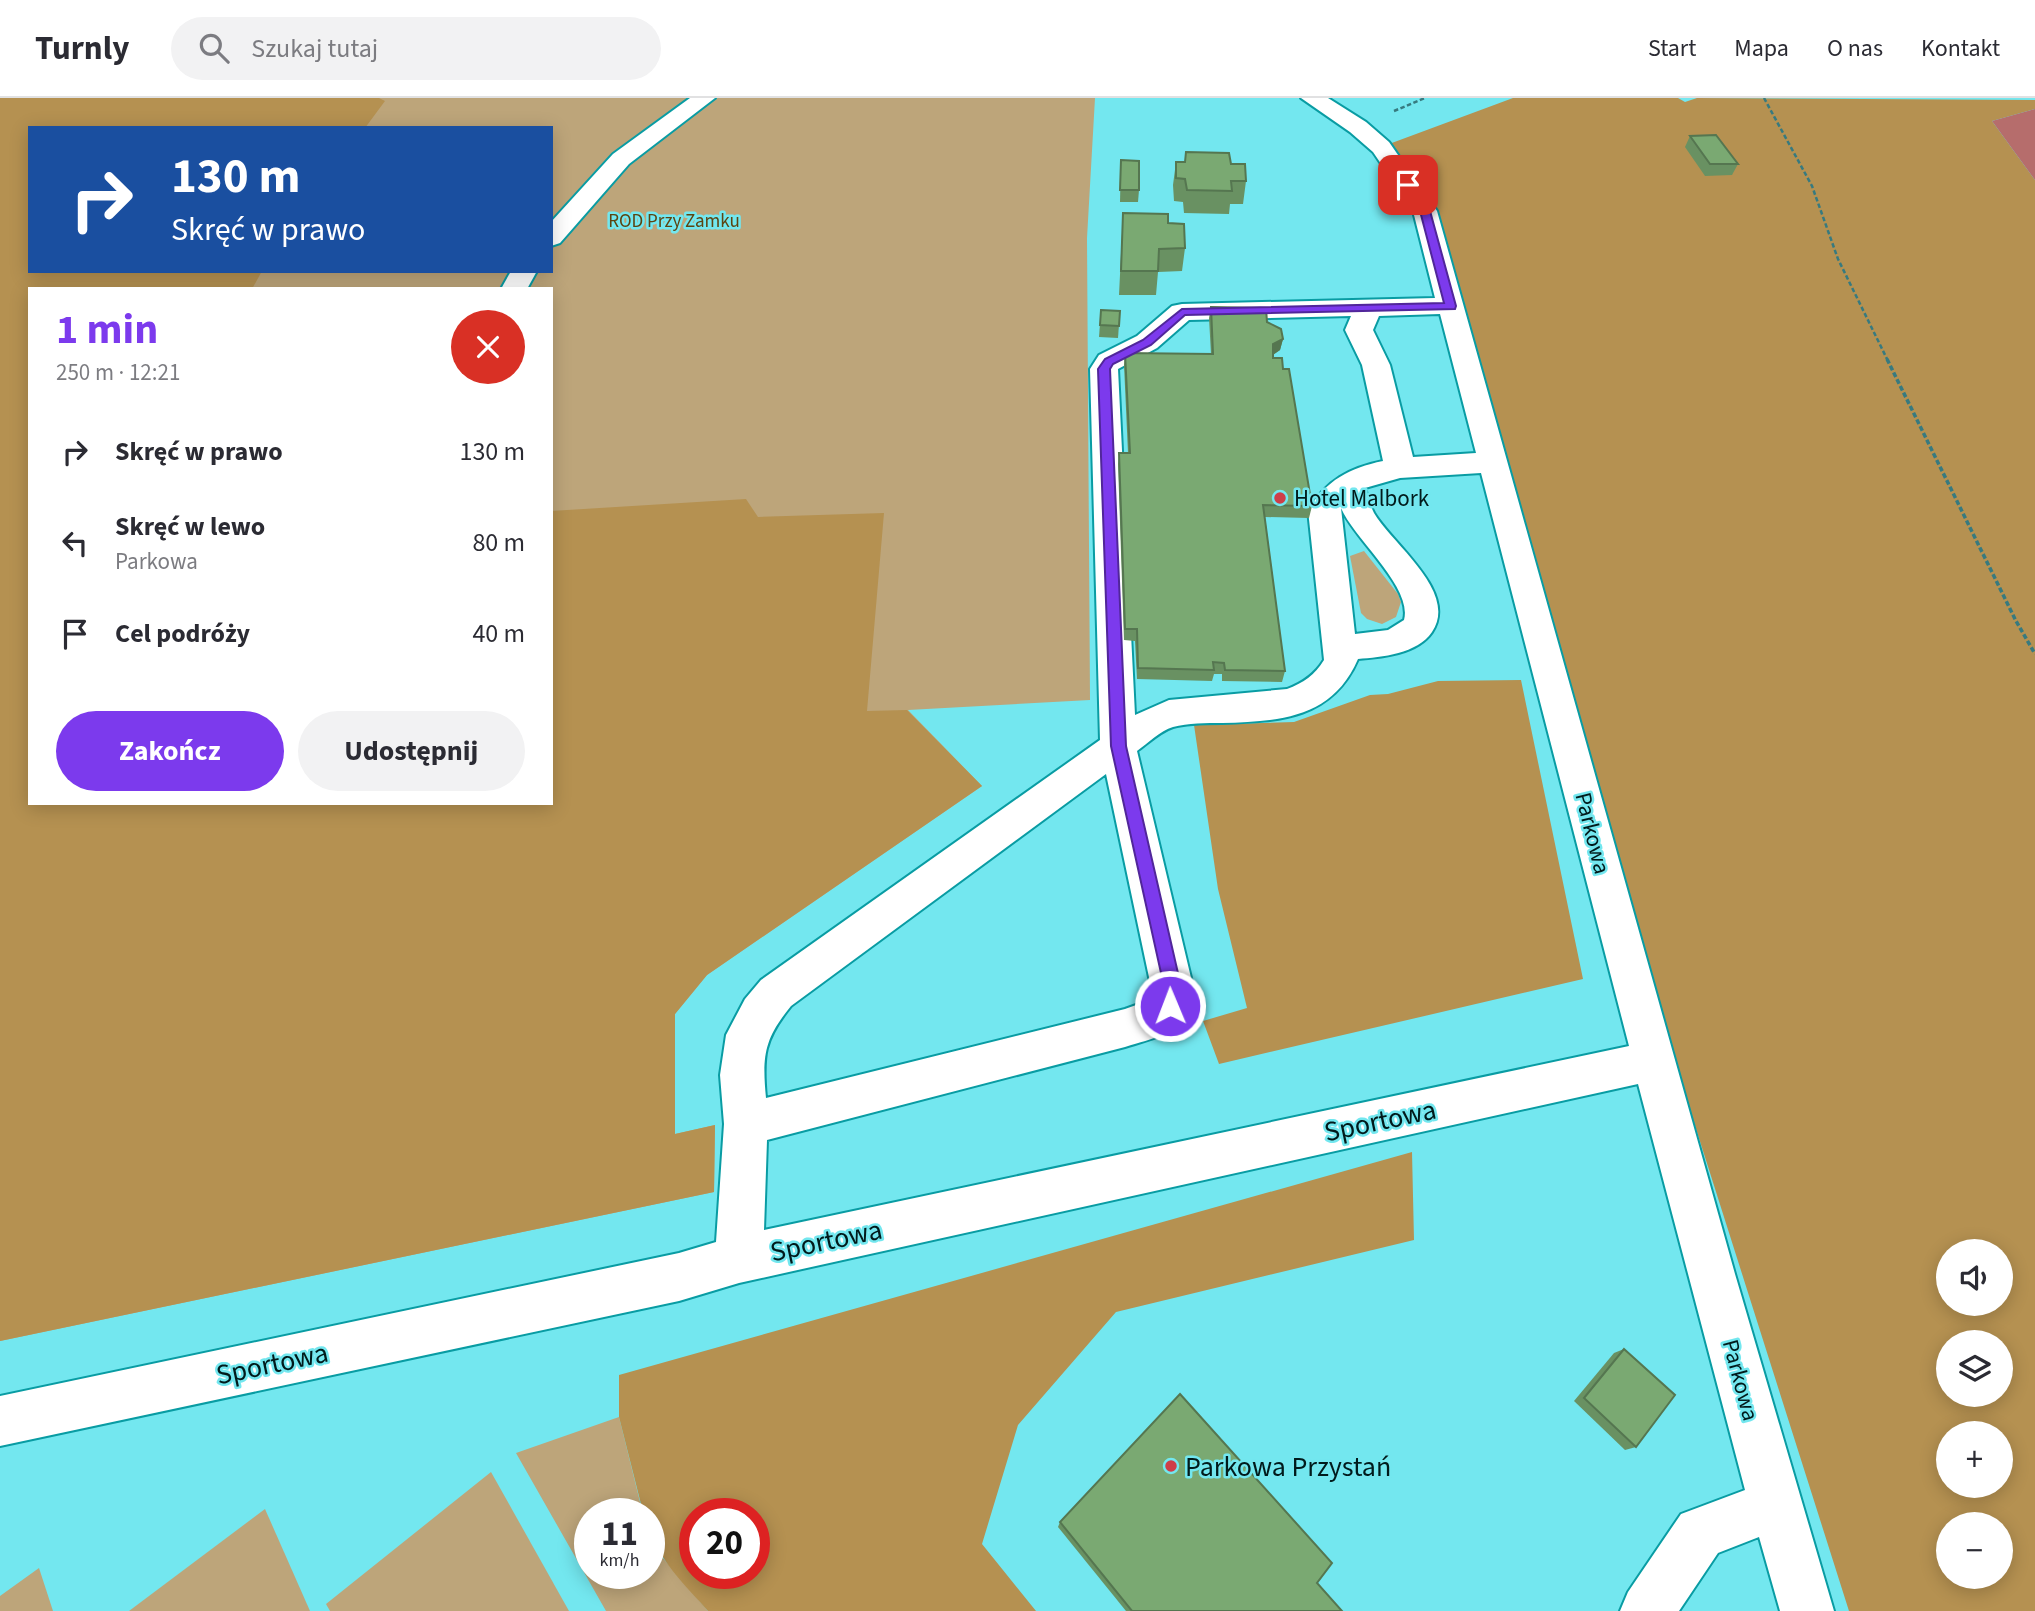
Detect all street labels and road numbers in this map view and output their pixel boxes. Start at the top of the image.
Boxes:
street label: Parkowa [1566,789,1619,877]
street label: Sportowa [1321,1090,1440,1152]
street label: Sportowa [767,1210,886,1272]
street label: Sportowa [213,1333,332,1395]
street label: Parkowa [1714,1336,1767,1424]

